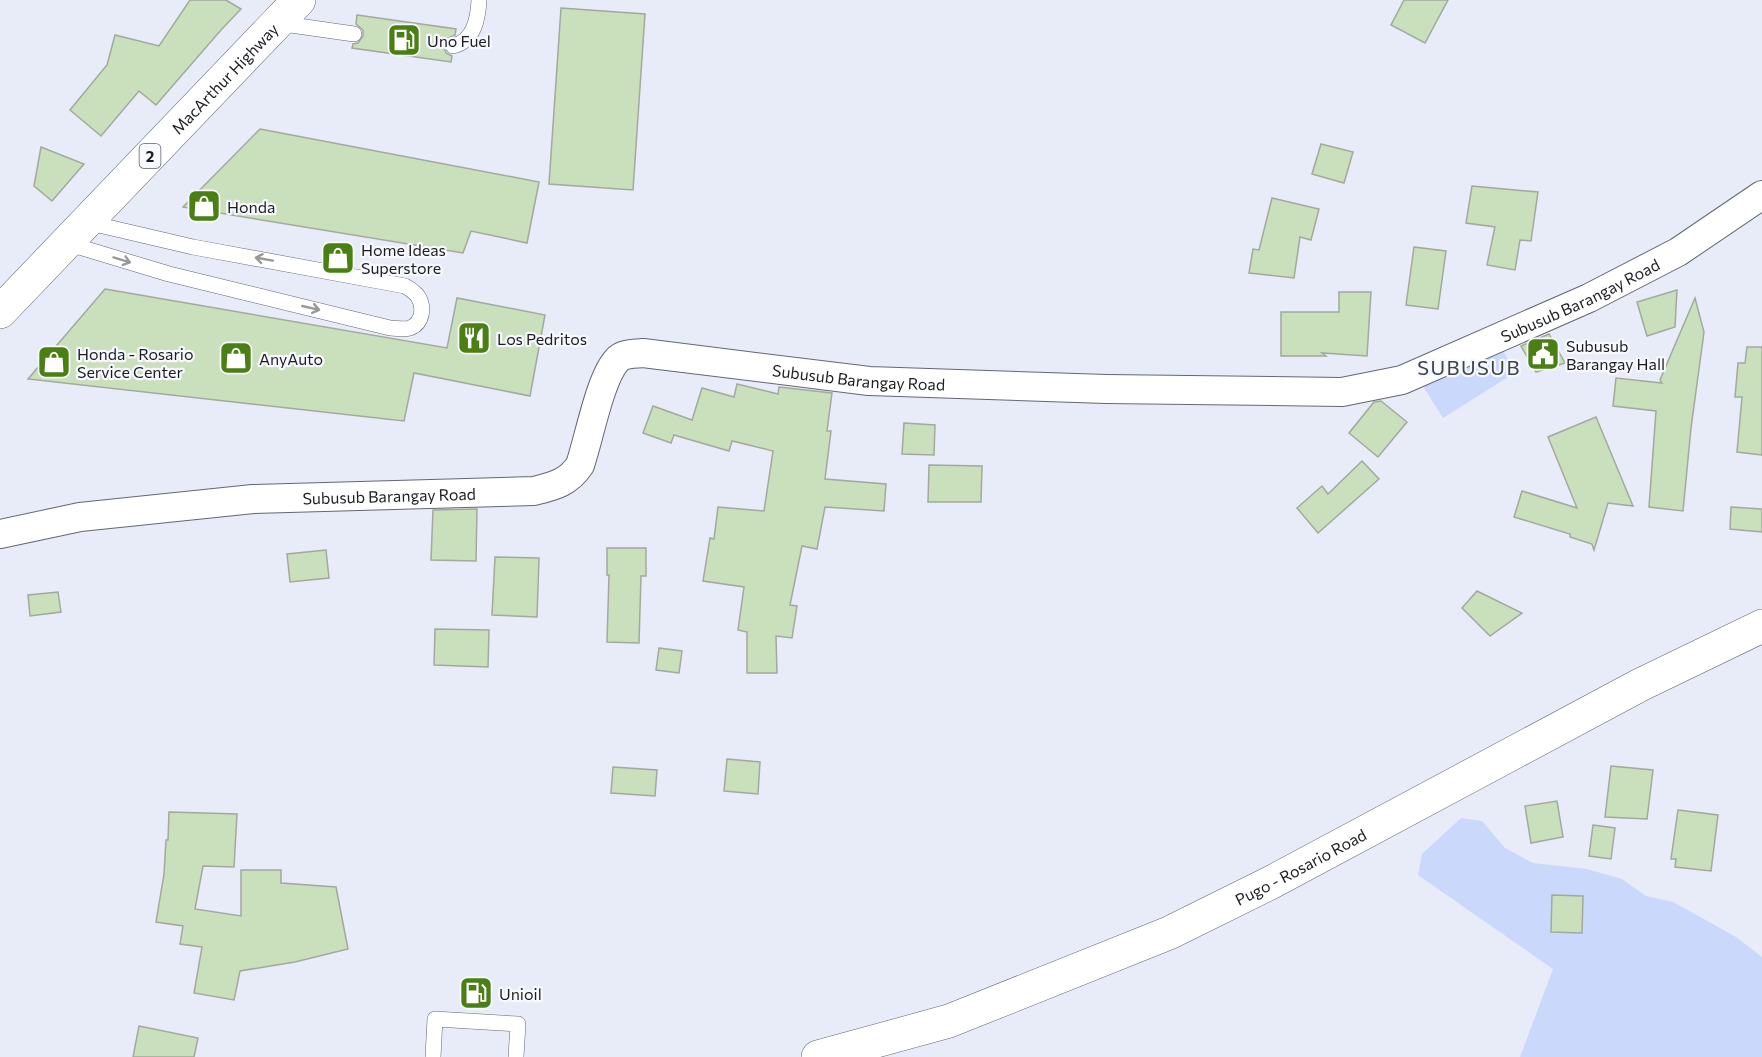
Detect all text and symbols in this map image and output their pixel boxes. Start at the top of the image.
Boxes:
street label: MacArthur Highway [167,19,282,137]
fuel station icon: Uno Fuel [386,22,422,58]
place label: Uno Fuel [427,31,491,50]
road number: 2 [140,144,160,168]
shop icon: Honda [186,188,222,224]
place label: Honda [227,197,275,216]
shop icon: Home Ideas Superstore [320,240,356,276]
place label: Home Ideas Superstore [361,240,446,277]
one-way arrow [254,253,274,264]
street label: Subusub Barangay Road [1497,254,1662,345]
one-way arrow [112,255,131,266]
one-way arrow [301,303,320,315]
restaurant icon: Los Pedritos [456,320,492,356]
place label: Los Pedritos [497,329,587,348]
public building icon: Subusub Barangay Hall [1525,336,1561,372]
place label: Subusub Barangay Hall [1566,336,1665,373]
shop icon: AnyAuto [218,340,254,376]
shop icon: Honda - Rosario Service Center [36,344,72,380]
place label: Honda - Rosario Service Center [77,344,194,381]
place label: AnyAuto [259,349,323,368]
district label: SUBUSUB [1417,355,1521,379]
street label: Subusub Barangay Road [771,360,946,393]
street label: Subusub Barangay Road [302,483,476,507]
street label: Pugo - Rosario Road [1231,824,1369,909]
fuel station icon: Unioil [458,975,494,1011]
place label: Unioil [499,984,542,1003]

